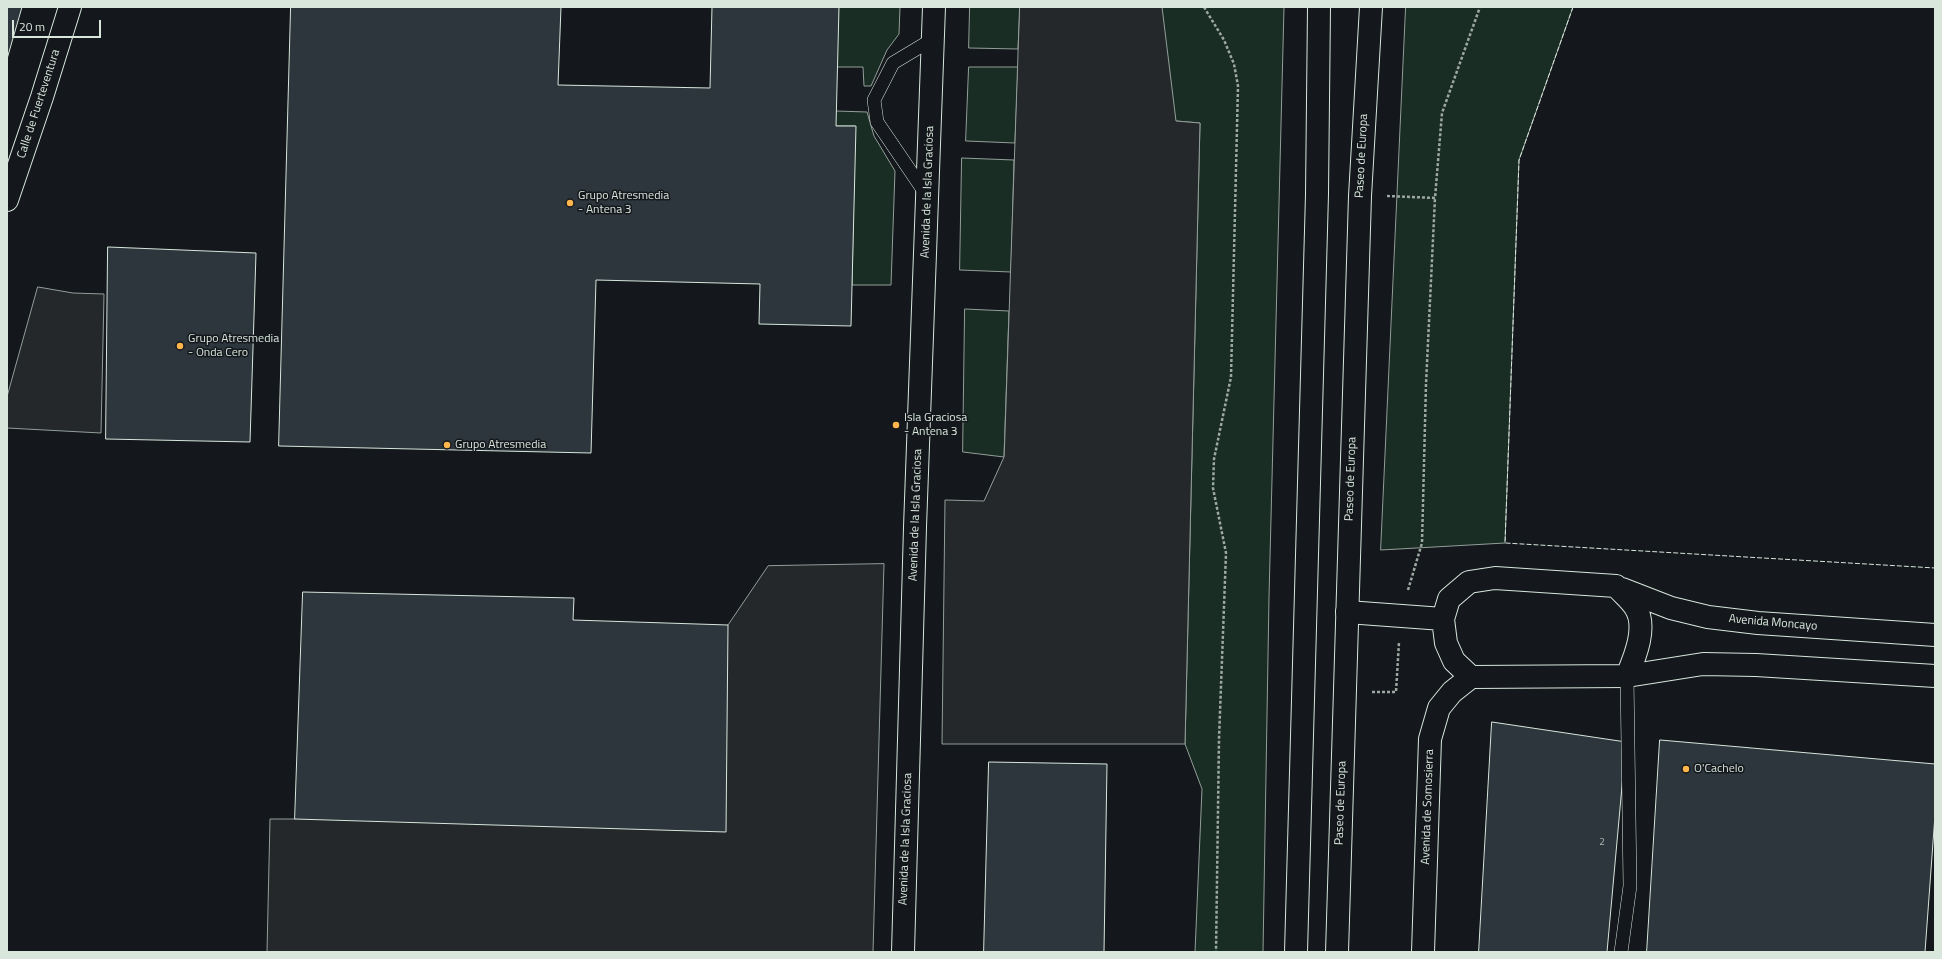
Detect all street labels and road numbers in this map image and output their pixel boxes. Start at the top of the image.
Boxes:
street label: Calle de Fuerteventura [15,48,63,160]
street label: Paseo de Europa [1353,114,1371,198]
street label: Avenida de la Isla Graciosa [918,126,938,258]
street label: Paseo de Europa [1342,437,1360,521]
street label: Avenida de la Isla Graciosa [906,449,926,581]
street label: Avenida Moncayo [1728,612,1818,634]
street label: Avenida de Somosierra [1419,749,1437,865]
street label: Paseo de Europa [1332,761,1350,845]
street label: Avenida de la Isla Graciosa [896,773,916,905]

